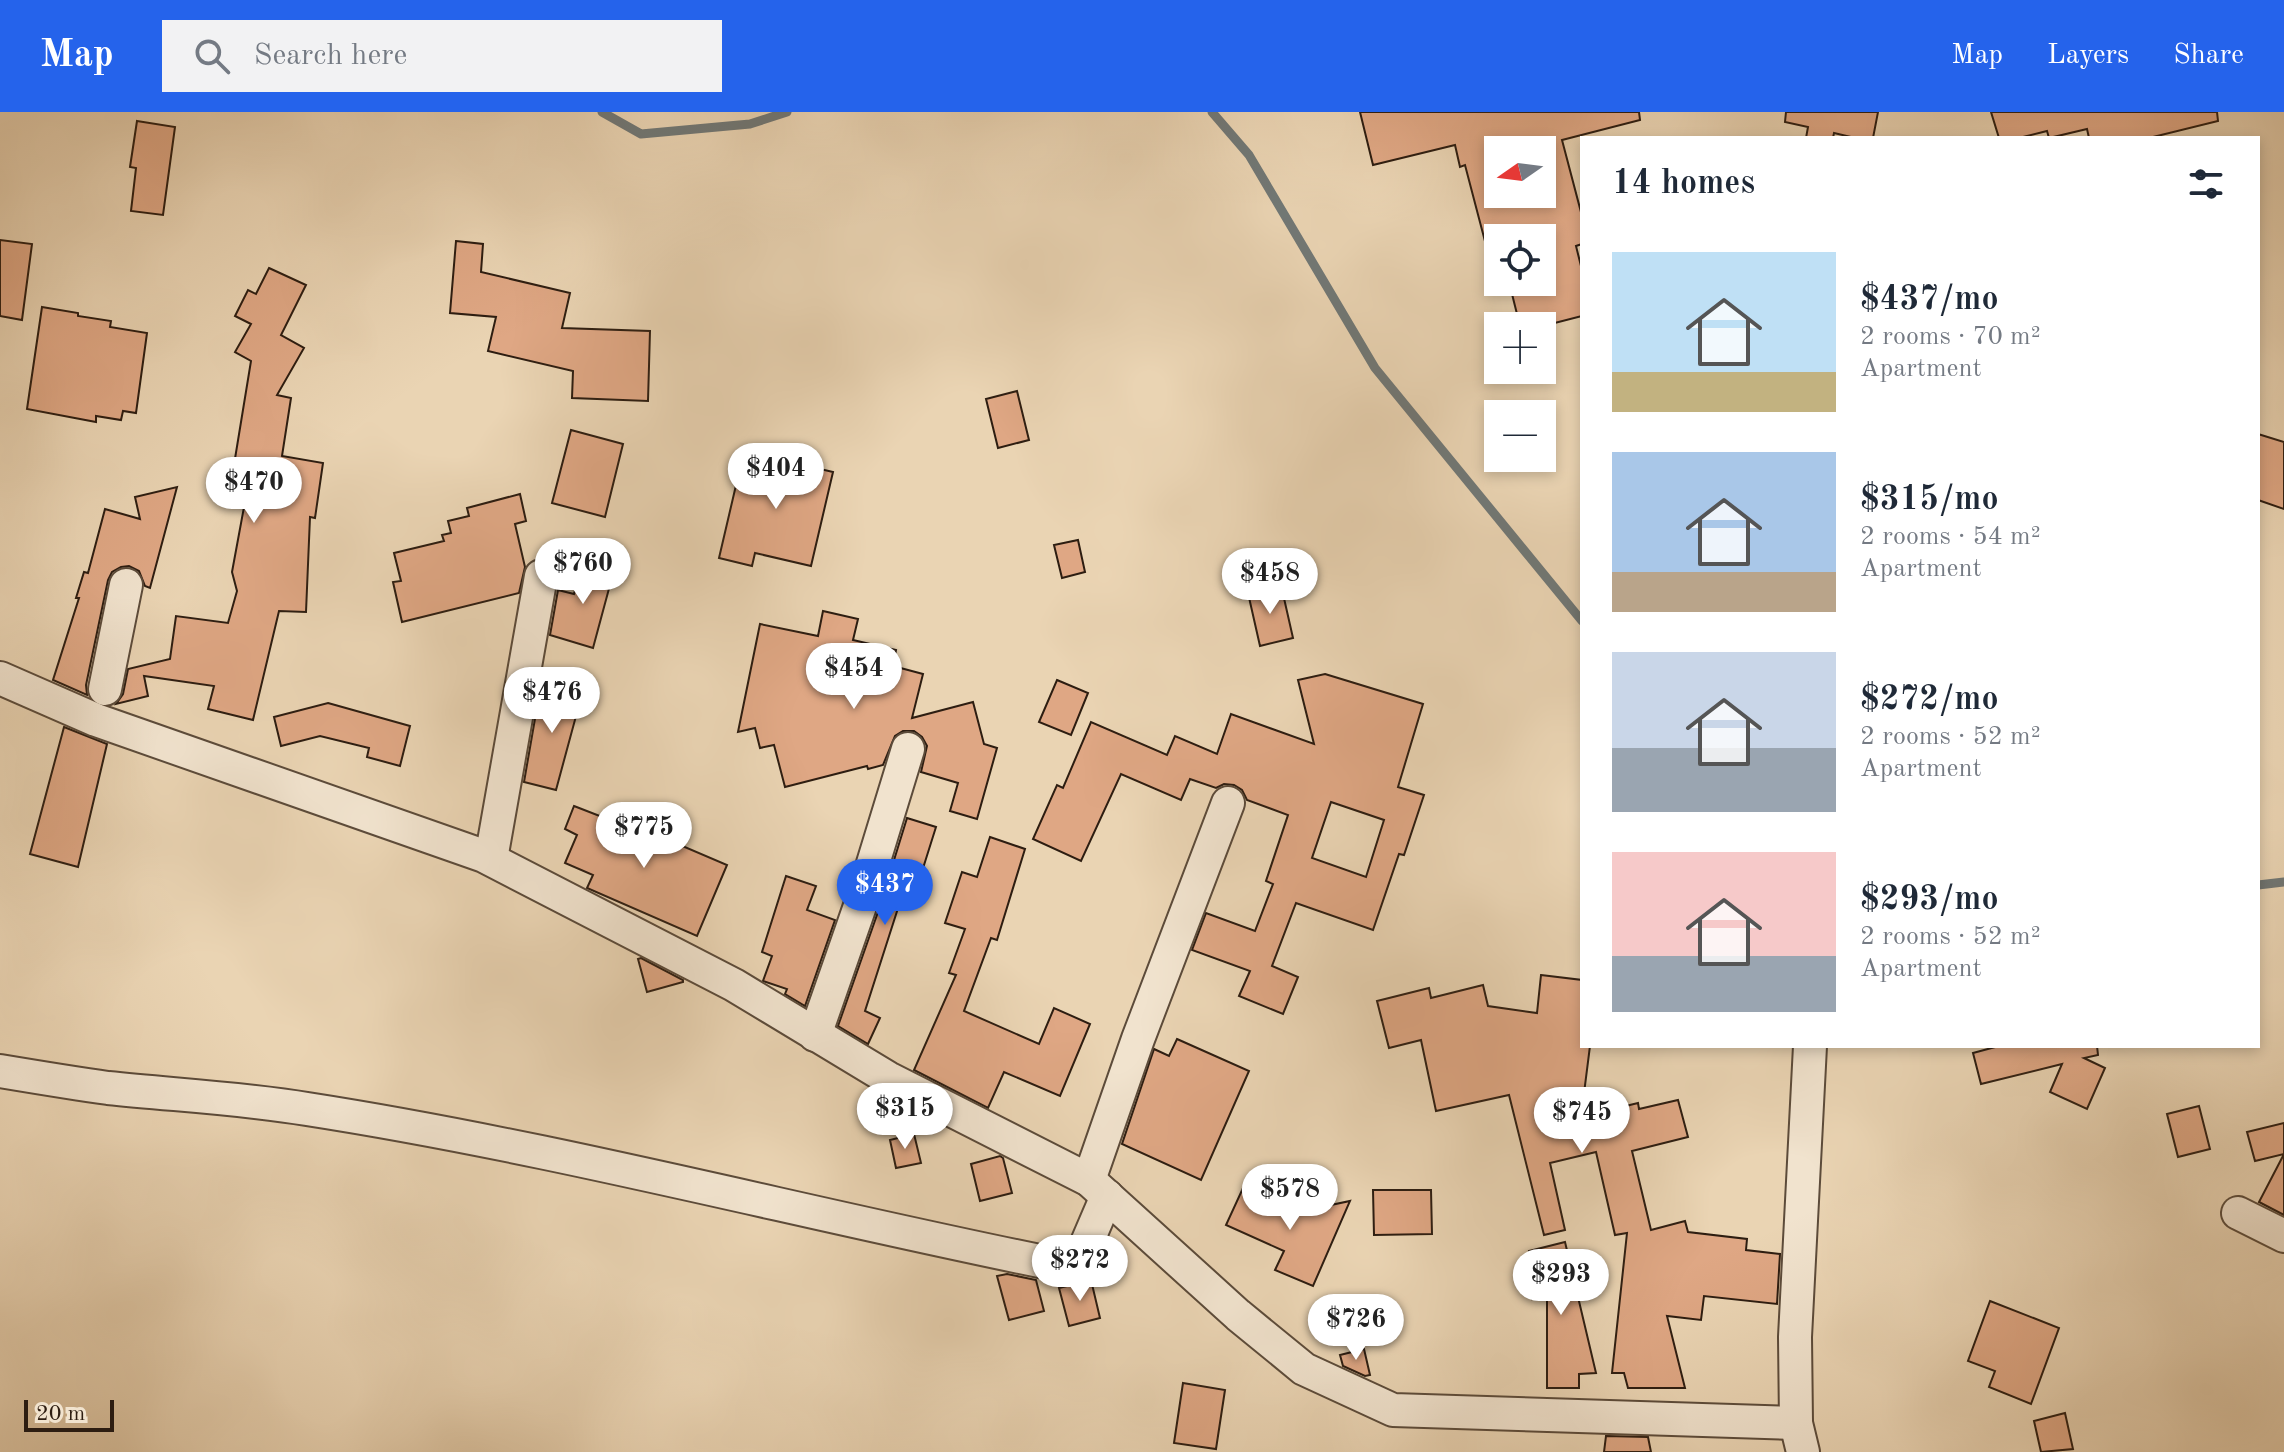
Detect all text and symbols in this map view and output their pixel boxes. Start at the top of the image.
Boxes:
search box [162,20,722,92]
icon: search [190,34,234,78]
text: Map [40,37,114,75]
text: Search here [254,41,407,71]
text: Map [1951,42,2003,70]
text: Layers [2047,42,2129,70]
text: Share [2173,42,2244,70]
north arrow [1484,136,1556,208]
map controls [1484,136,1556,472]
icon: filters [2184,162,2228,206]
text: 14 homes [1612,167,1755,201]
button: locate [1484,224,1556,296]
text: $437/mo [1860,283,1999,317]
icon: home [1676,284,1772,380]
button: + [1484,312,1556,384]
text: 2 rooms · 70 m² [1860,324,2041,350]
text: Apartment [1860,356,1982,382]
button: − [1484,400,1556,472]
pin: $404 [729,443,823,511]
text: $404 [746,456,806,482]
pin: $470 [207,457,301,525]
text: $470 [224,470,284,496]
text: $315/mo [1860,483,1999,517]
icon: home [1676,484,1772,580]
text: 2 rooms · 54 m² [1860,524,2041,550]
pin: $760 [536,538,630,606]
pin: $458 [1223,548,1317,616]
text: $760 [553,551,613,577]
text: Apartment [1860,556,1982,582]
text: $458 [1240,561,1300,587]
pin: $454 [807,643,901,711]
text: $454 [824,656,884,682]
pin: $476 [505,667,599,735]
text: $476 [522,680,582,706]
text: $272/mo [1860,683,1999,717]
icon: home [1676,684,1772,780]
text: 2 rooms · 52 m² [1860,724,2041,750]
text: Apartment [1860,756,1982,782]
pin: $775 [597,802,691,870]
text: $775 [614,815,674,841]
pin: $437 [838,859,932,927]
text: $437 [855,872,915,898]
text: $293/mo [1860,883,1999,917]
icon: home [1676,884,1772,980]
text: 2 rooms · 52 m² [1860,924,2041,950]
text: Apartment [1860,956,1982,982]
pin: $315 [858,1083,952,1151]
pin: $745 [1535,1087,1629,1155]
text: $315 [875,1096,935,1122]
text: $745 [1552,1100,1612,1126]
pin: $578 [1243,1164,1337,1232]
text: $578 [1260,1177,1320,1203]
pin: $272 [1033,1235,1127,1303]
text: $272 [1050,1248,1110,1274]
pin: $293 [1514,1249,1608,1317]
text: $293 [1531,1262,1591,1288]
pin: $726 [1309,1294,1403,1362]
text: $726 [1326,1307,1386,1333]
scale bar [24,1396,114,1432]
text: 20 m [36,1403,85,1425]

